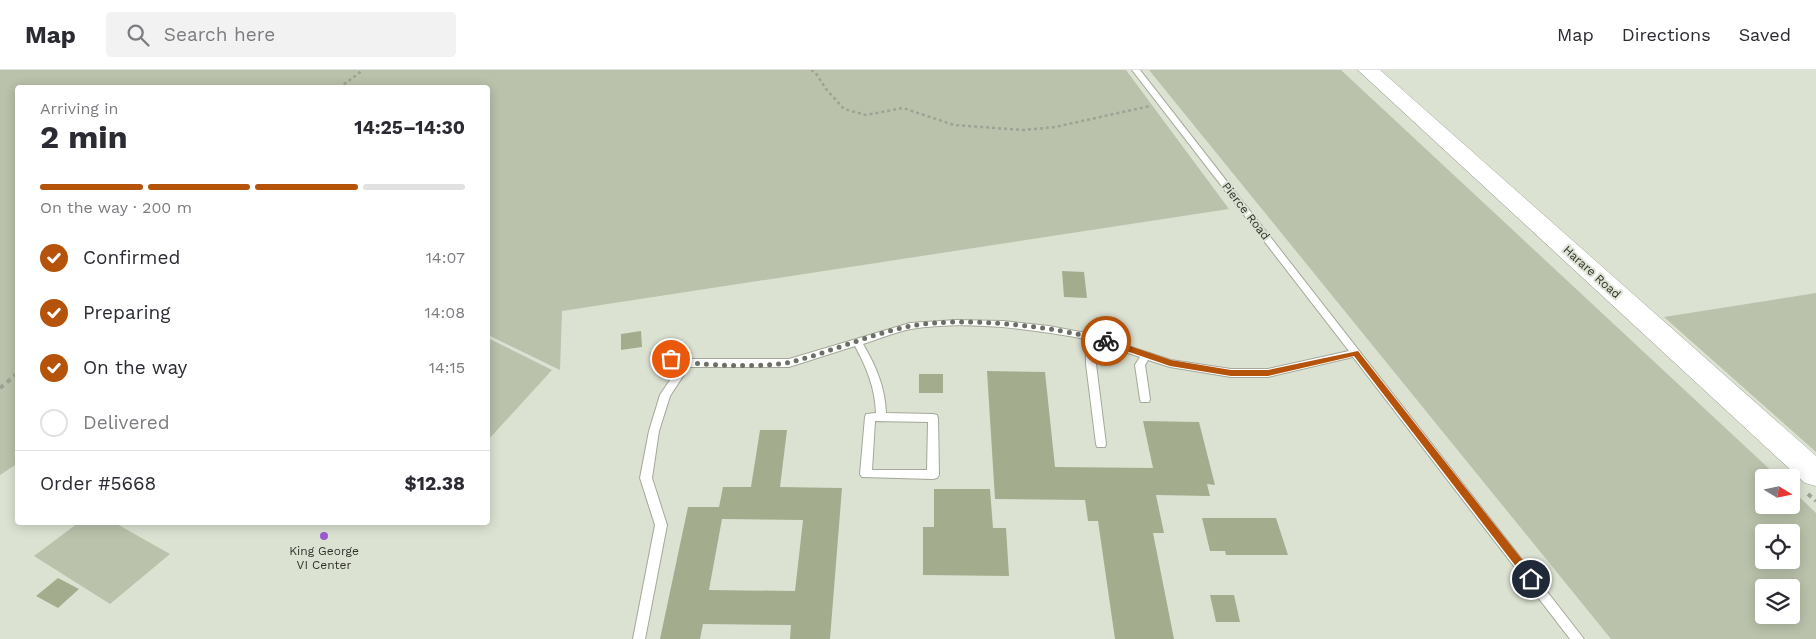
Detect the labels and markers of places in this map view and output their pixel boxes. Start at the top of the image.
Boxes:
pin [650,338,692,380]
marker: King George VI Center [318,530,330,542]
place label: King George VI Center [289,544,359,572]
pin [1510,558,1552,600]

